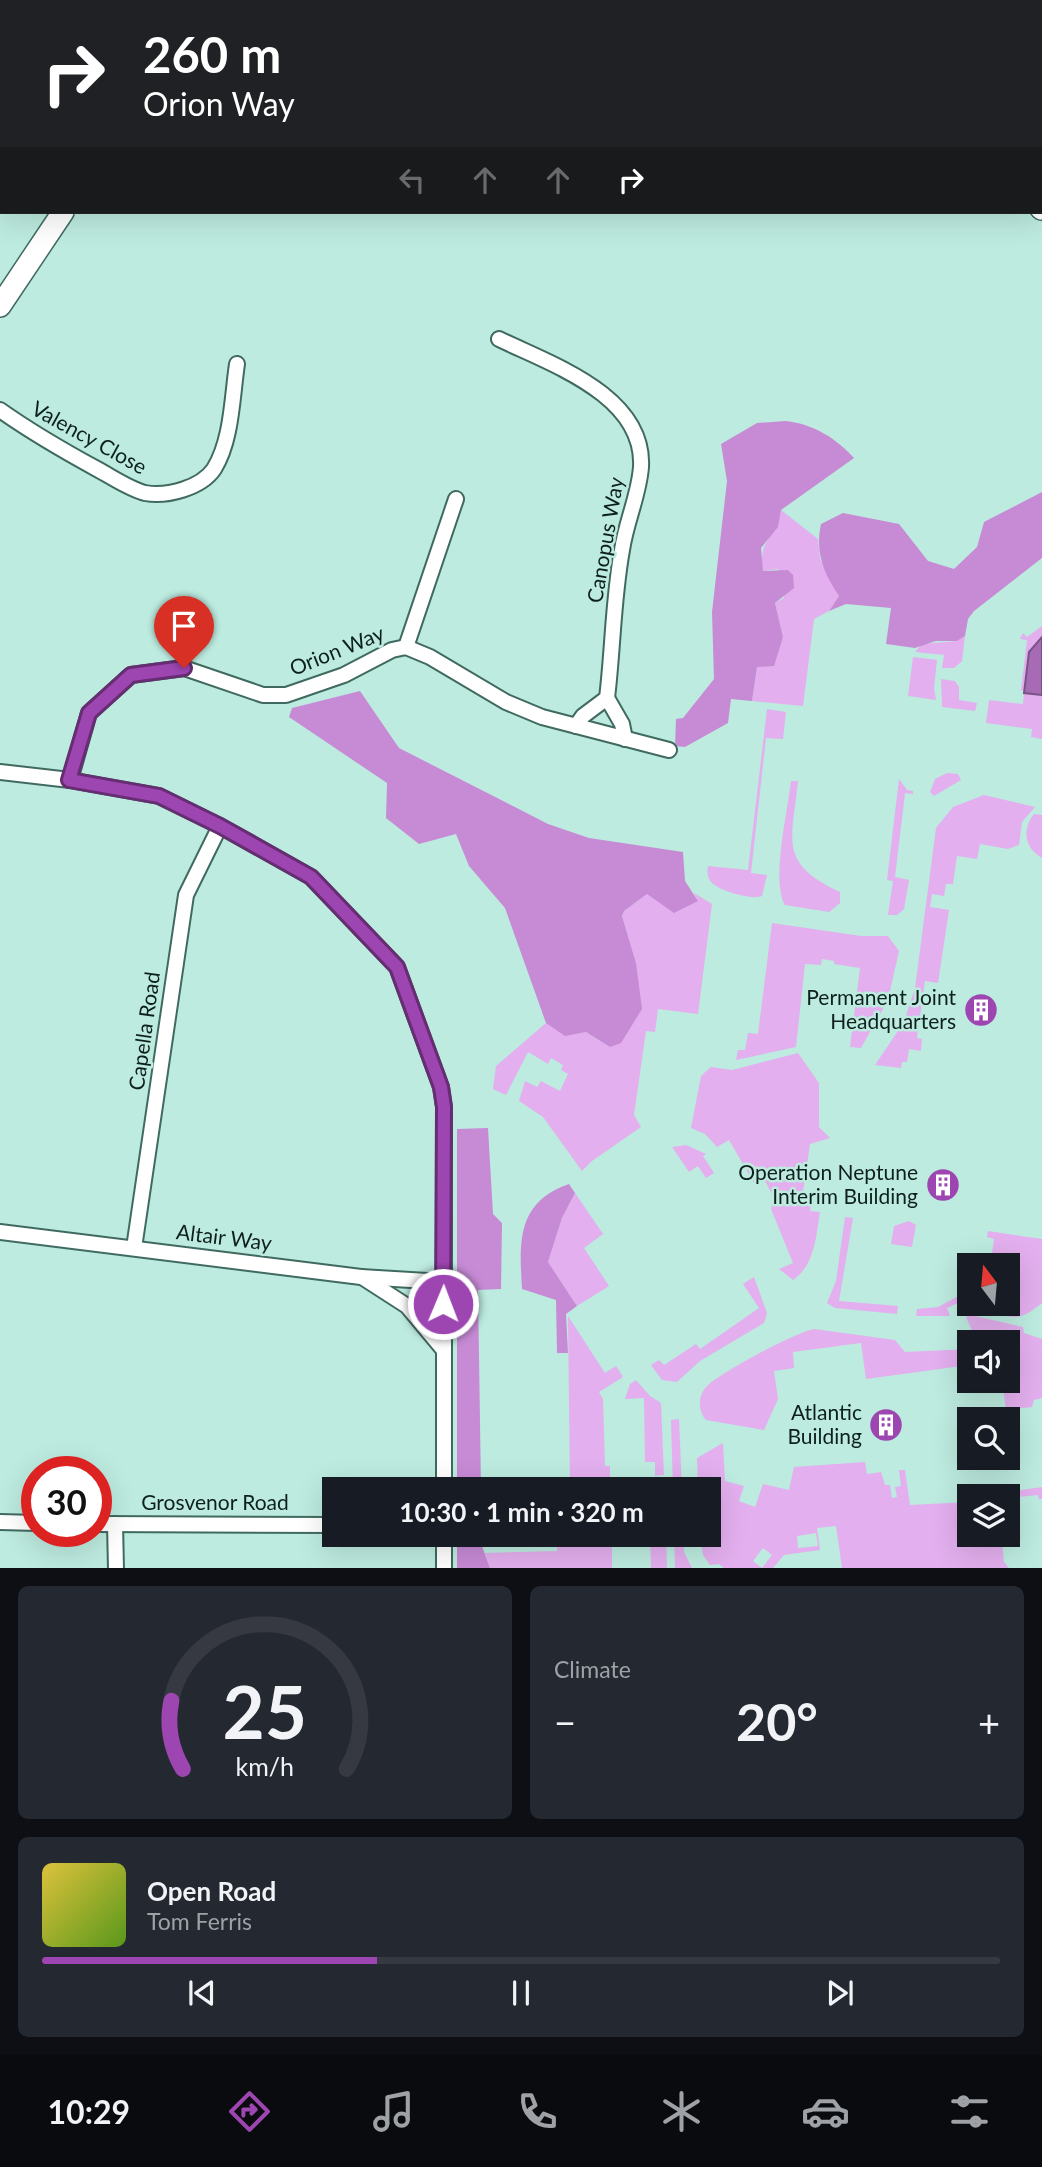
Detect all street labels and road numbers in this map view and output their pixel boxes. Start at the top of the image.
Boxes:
street label: Valency Close [28,395,152,479]
street label: Canopus Way [581,475,628,605]
street label: Orion Way [286,619,387,680]
street label: Capella Road [123,970,164,1092]
street label: Altair Way [175,1218,274,1255]
street label: Grosvenor Road [141,1489,289,1514]

